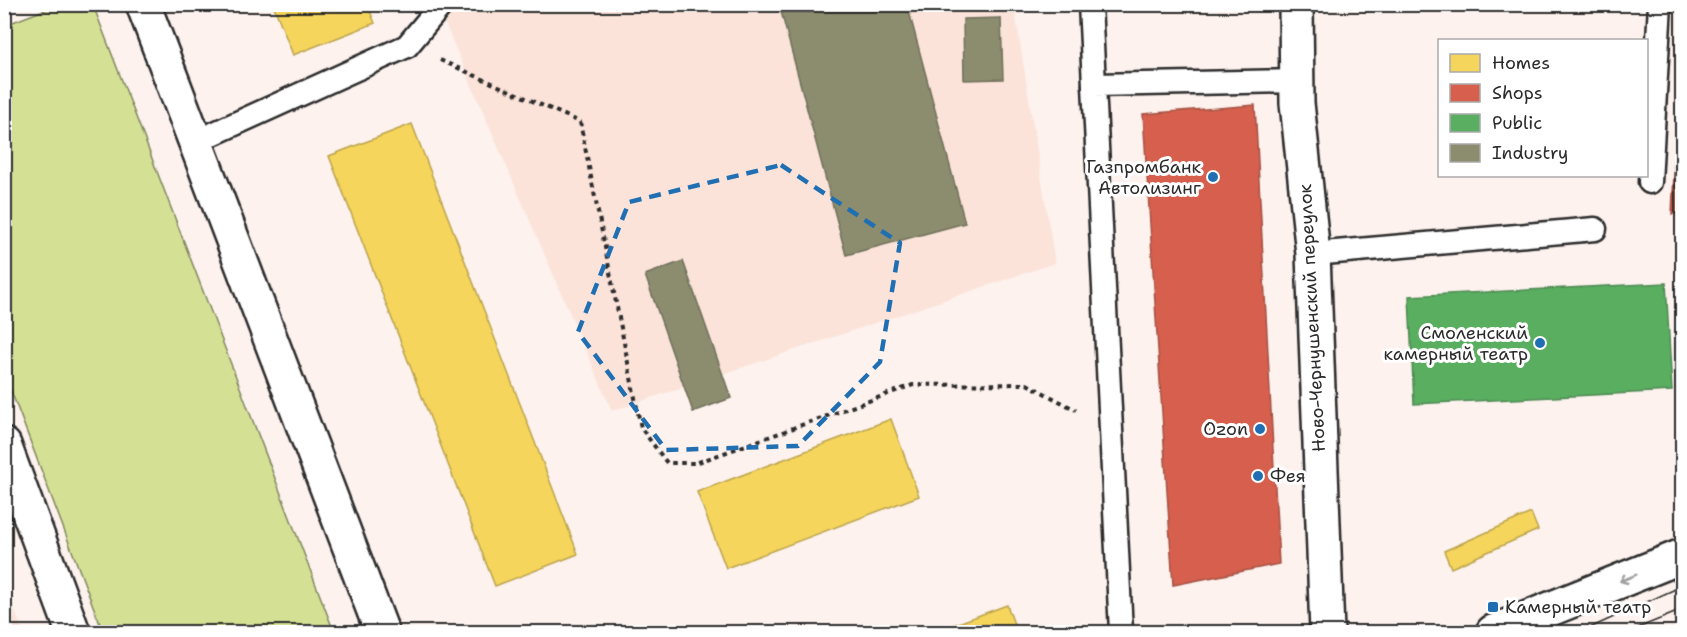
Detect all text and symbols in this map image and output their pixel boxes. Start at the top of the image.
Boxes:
legend [1438,39,1648,177]
text: Homes [1492,51,1550,75]
text: Shops [1492,81,1543,105]
text: Public [1492,111,1542,135]
text: Industry [1492,141,1568,165]
place label: Газпромбанк Автолизинг [1086,155,1201,200]
marker: Газпромбанк Автолизинг [1206,170,1220,184]
street label: Ново-Чернушенский переулок [1293,183,1331,453]
place label: Смоленский камерный театр [1384,321,1528,366]
marker: Смоленский камерный театр [1533,336,1547,350]
place label: Ozon [1203,417,1248,441]
marker: Ozon [1253,422,1267,436]
place label: Фея [1270,464,1306,488]
marker: Фея [1251,469,1265,483]
one-way arrow [1620,573,1638,584]
place label: Камерный театр [1505,595,1651,619]
marker: Камерный театр [1486,600,1500,614]

